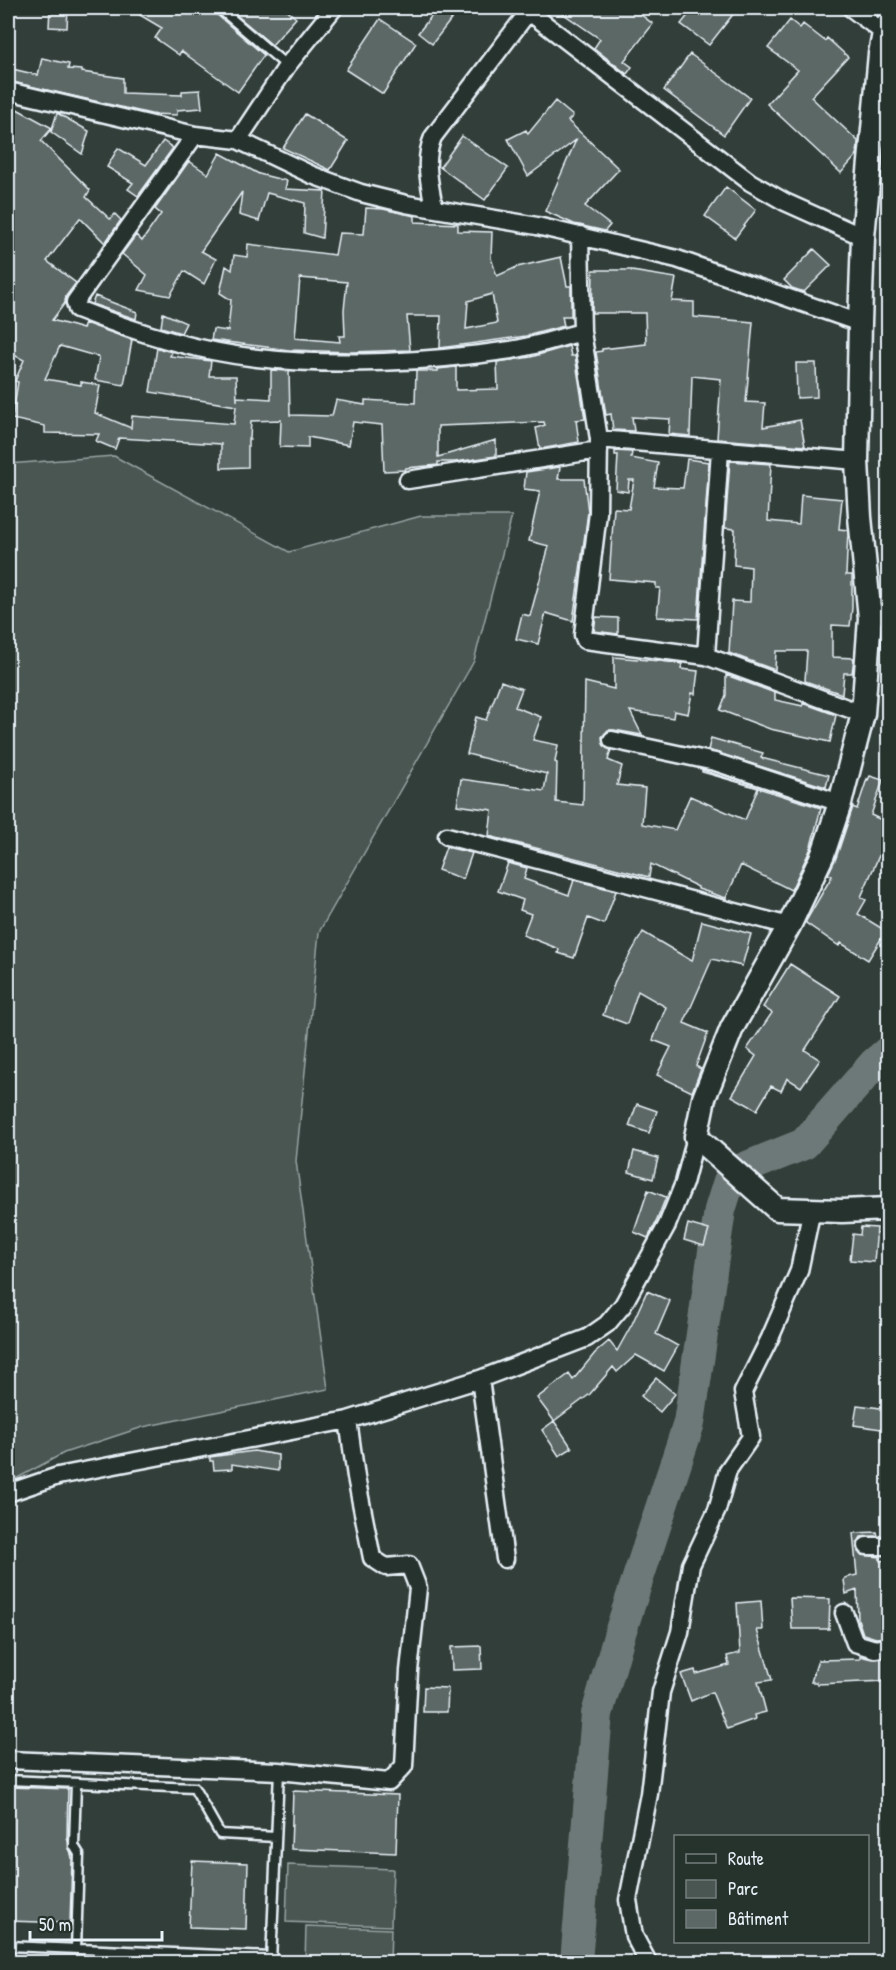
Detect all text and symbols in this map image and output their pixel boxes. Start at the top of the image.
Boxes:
legend [674,1835,869,1943]
text: Route [728,1846,764,1871]
text: Parc [728,1876,758,1901]
scale bar [30,1904,162,1942]
text: Bâtiment [728,1906,789,1931]
text: 50 m [39,1912,71,1937]

